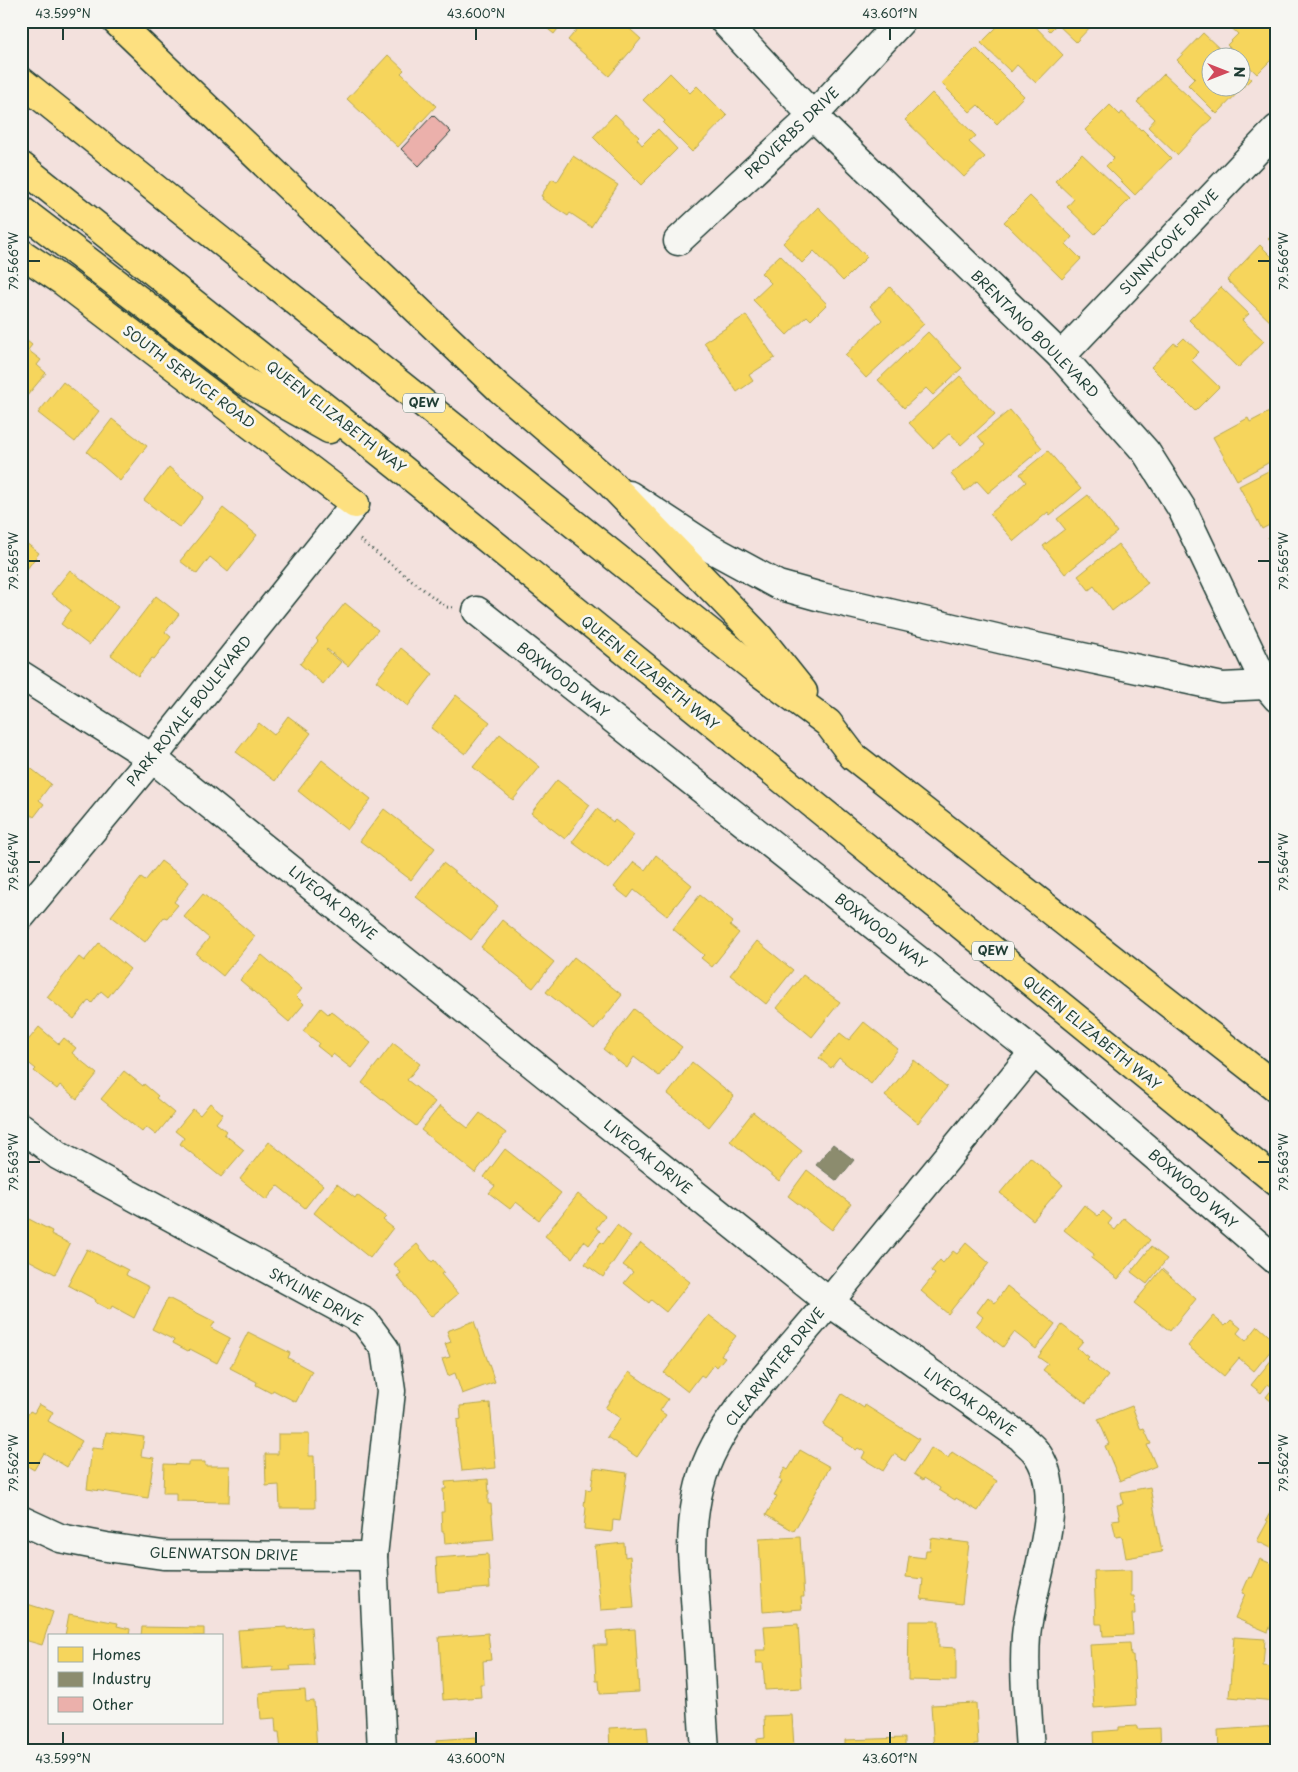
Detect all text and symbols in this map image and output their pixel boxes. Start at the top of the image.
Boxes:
text: 43.599°N [35,4,91,22]
text: 43.600°N [447,4,505,22]
text: 43.601°N [862,4,918,22]
north arrow [1200,48,1250,98]
text: N [1229,66,1250,78]
street label: PROVERBS DRIVE [740,82,844,183]
street label: SUNNYCOVE DRIVE [1114,184,1223,299]
text: 79.566°W [4,231,22,290]
text: 79.566°W [1274,231,1292,290]
street label: BRENTANO BOULEVARD [967,265,1104,402]
street label: SOUTH SERVICE ROAD [119,320,260,433]
street label: QUEEN ELIZABETH WAY [262,355,411,478]
road number: QEW [403,393,445,412]
text: 79.565°W [4,531,22,590]
text: 79.565°W [1274,531,1292,590]
street label: QUEEN ELIZABETH WAY [577,610,724,735]
street label: PARK ROYALE BOULEVARD [121,631,256,791]
street label: BOXWOOD WAY [513,637,614,722]
text: 79.564°W [4,832,22,891]
text: 79.564°W [1274,832,1292,891]
street label: LIVEOAK DRIVE [285,860,382,945]
street label: BOXWOOD WAY [831,888,932,973]
road number: QEW [972,941,1014,960]
street label: QUEEN ELIZABETH WAY [1019,970,1166,1095]
street label: LIVEOAK DRIVE [600,1114,697,1199]
text: 79.563°W [4,1132,22,1191]
text: 79.563°W [1274,1132,1292,1191]
street label: BOXWOOD WAY [1144,1144,1243,1233]
street label: SKYLINE DRIVE [266,1262,367,1331]
street label: CLEARWATER DRIVE [720,1303,829,1431]
street label: LIVEOAK DRIVE [920,1362,1021,1441]
text: 79.562°W [4,1434,22,1492]
text: 79.562°W [1274,1434,1292,1492]
street label: GLENWATSON DRIVE [150,1542,299,1565]
legend [48,1634,222,1724]
text: Homes [92,1642,141,1665]
text: Industry [92,1666,151,1689]
text: Other [92,1692,133,1715]
text: 43.599°N [35,1749,91,1767]
text: 43.600°N [447,1749,505,1767]
text: 43.601°N [862,1749,918,1767]

